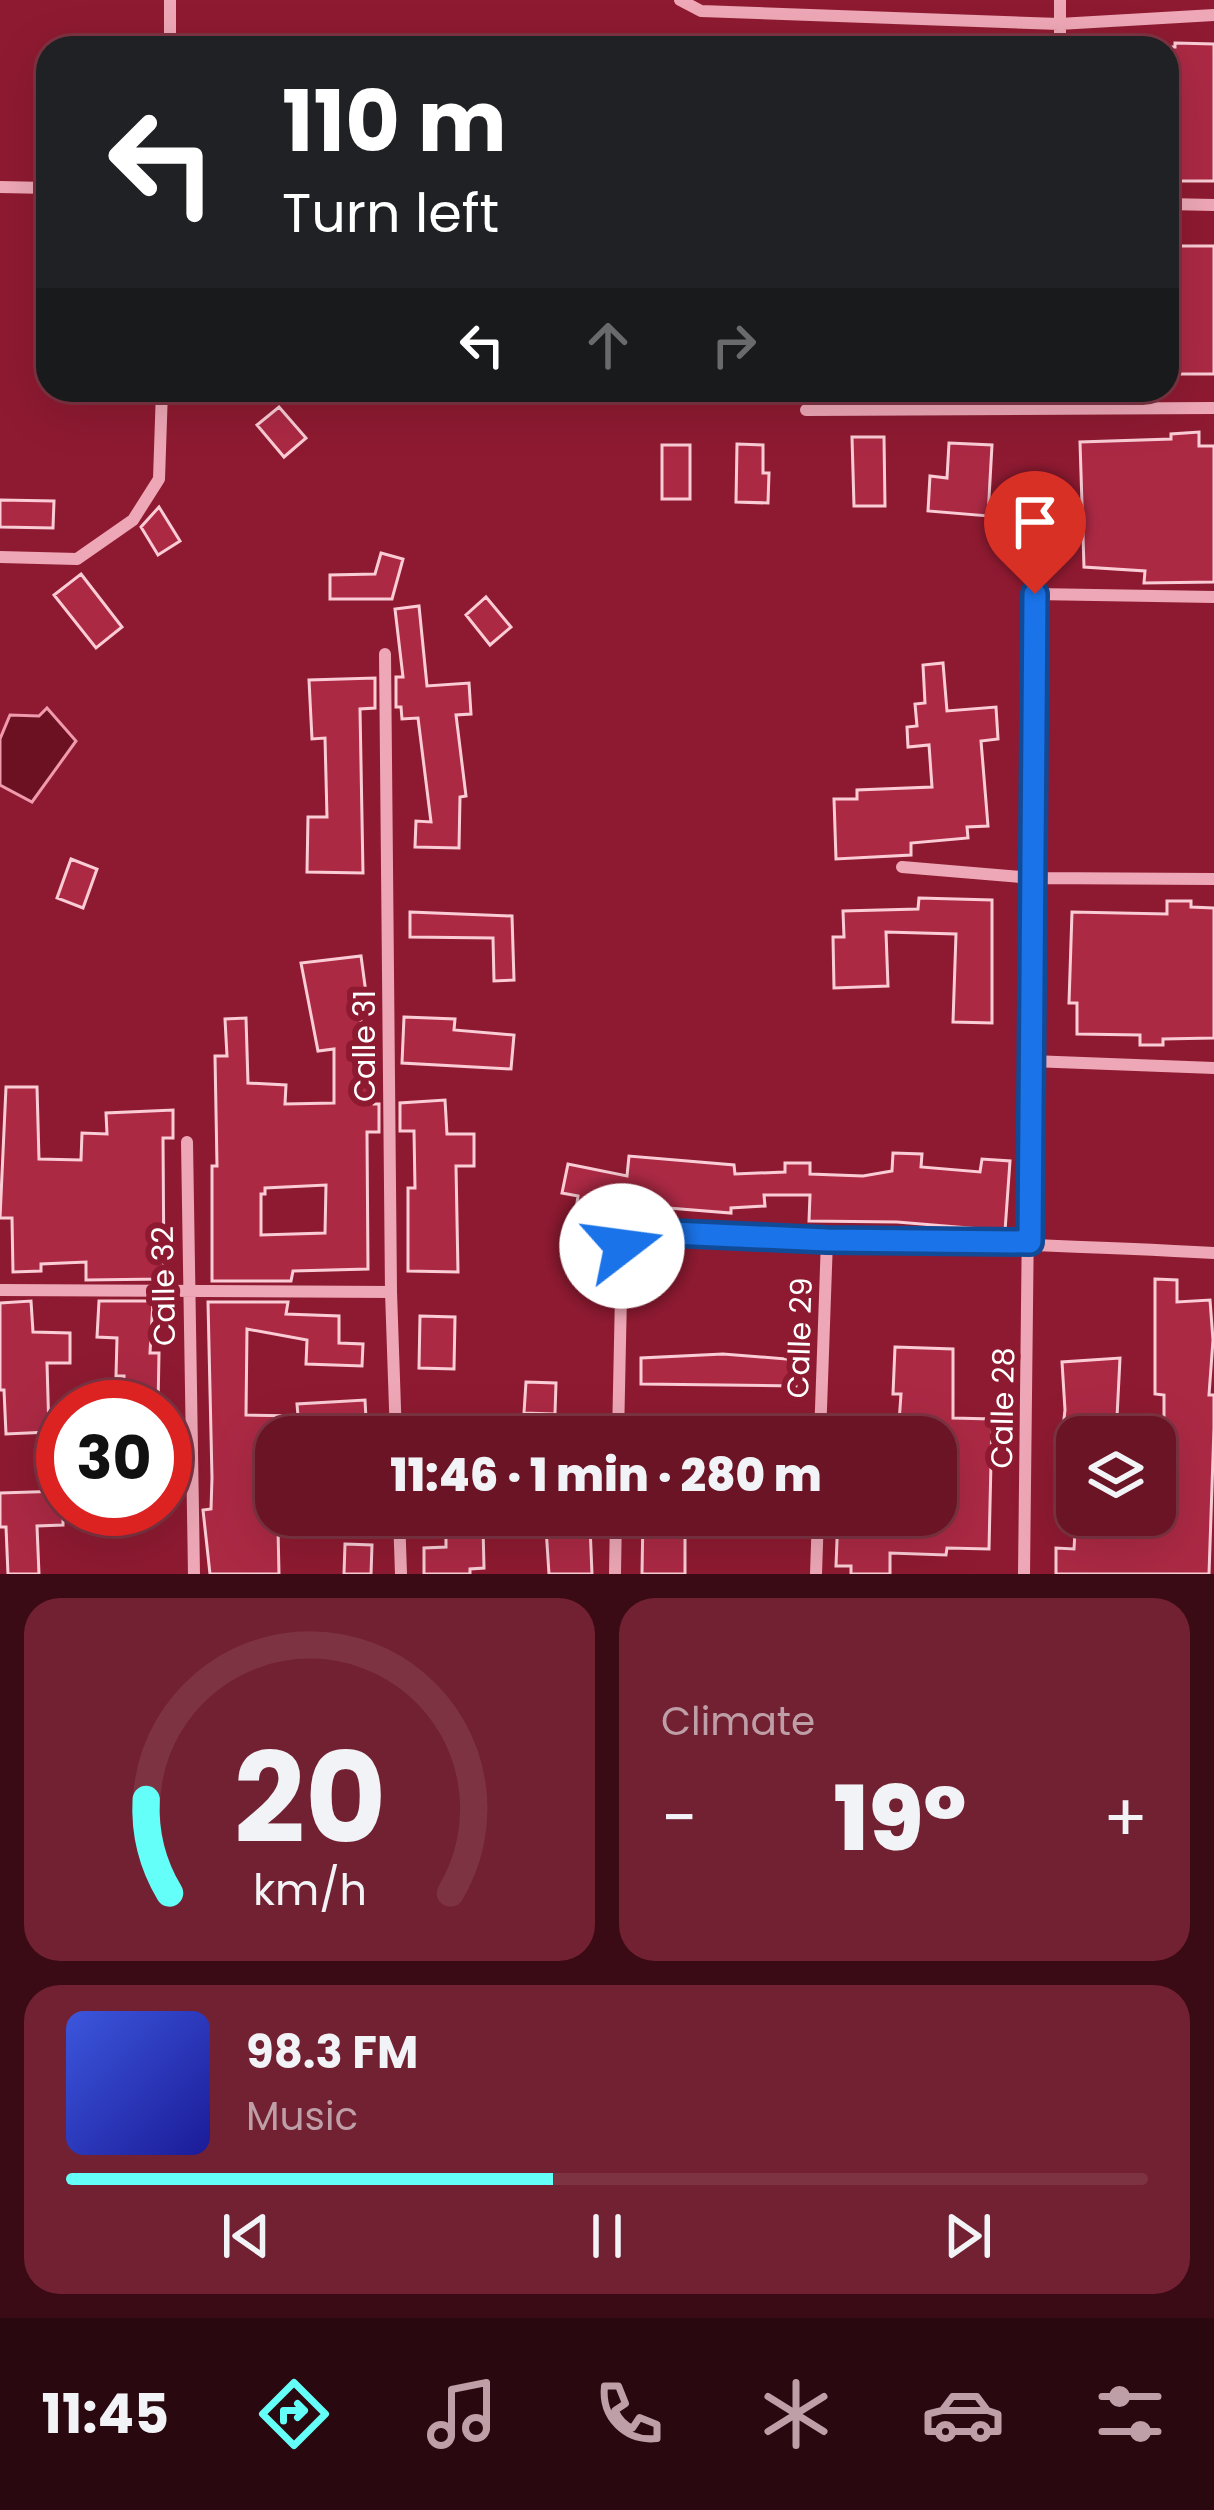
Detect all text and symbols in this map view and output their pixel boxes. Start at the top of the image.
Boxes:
text: 110 m [282,63,507,180]
icon: left [84,84,240,240]
text: Turn left [282,175,499,251]
icon: left [449,312,515,378]
icon: ahead [575,312,641,378]
icon: right [701,312,767,378]
pin [984,471,1086,594]
icon: arrive [1002,489,1068,555]
street label: Calle 31 [343,990,386,1102]
position arrow [559,1183,685,1309]
street label: Calle 32 [141,1226,186,1346]
street label: Calle 29 [776,1277,823,1399]
street label: Calle 28 [980,1347,1025,1469]
speed limit sign: 30 [36,1380,192,1536]
map controls [1056,1416,1176,1536]
button: layers [1056,1416,1176,1536]
text: 11:46 · 1 min · 280 m [390,1444,822,1507]
text: Climate [661,1694,815,1749]
text: 20 [233,1711,386,1886]
text: 19° [834,1755,966,1882]
text: − [661,1772,697,1864]
text: + [1103,1772,1148,1864]
text: km/h [252,1859,367,1919]
text: 98.3 FM [246,2021,418,2084]
text: Music [246,2089,358,2144]
icon: previous [213,2203,279,2269]
icon: pause [574,2203,640,2269]
icon: next [935,2203,1001,2269]
icon: directions [252,2372,336,2456]
icon: music [420,2372,504,2456]
icon: phone [587,2372,671,2456]
icon: climate [754,2372,838,2456]
icon: car [921,2372,1005,2456]
icon: filters [1088,2372,1172,2456]
text: 11:45 [42,2376,169,2452]

